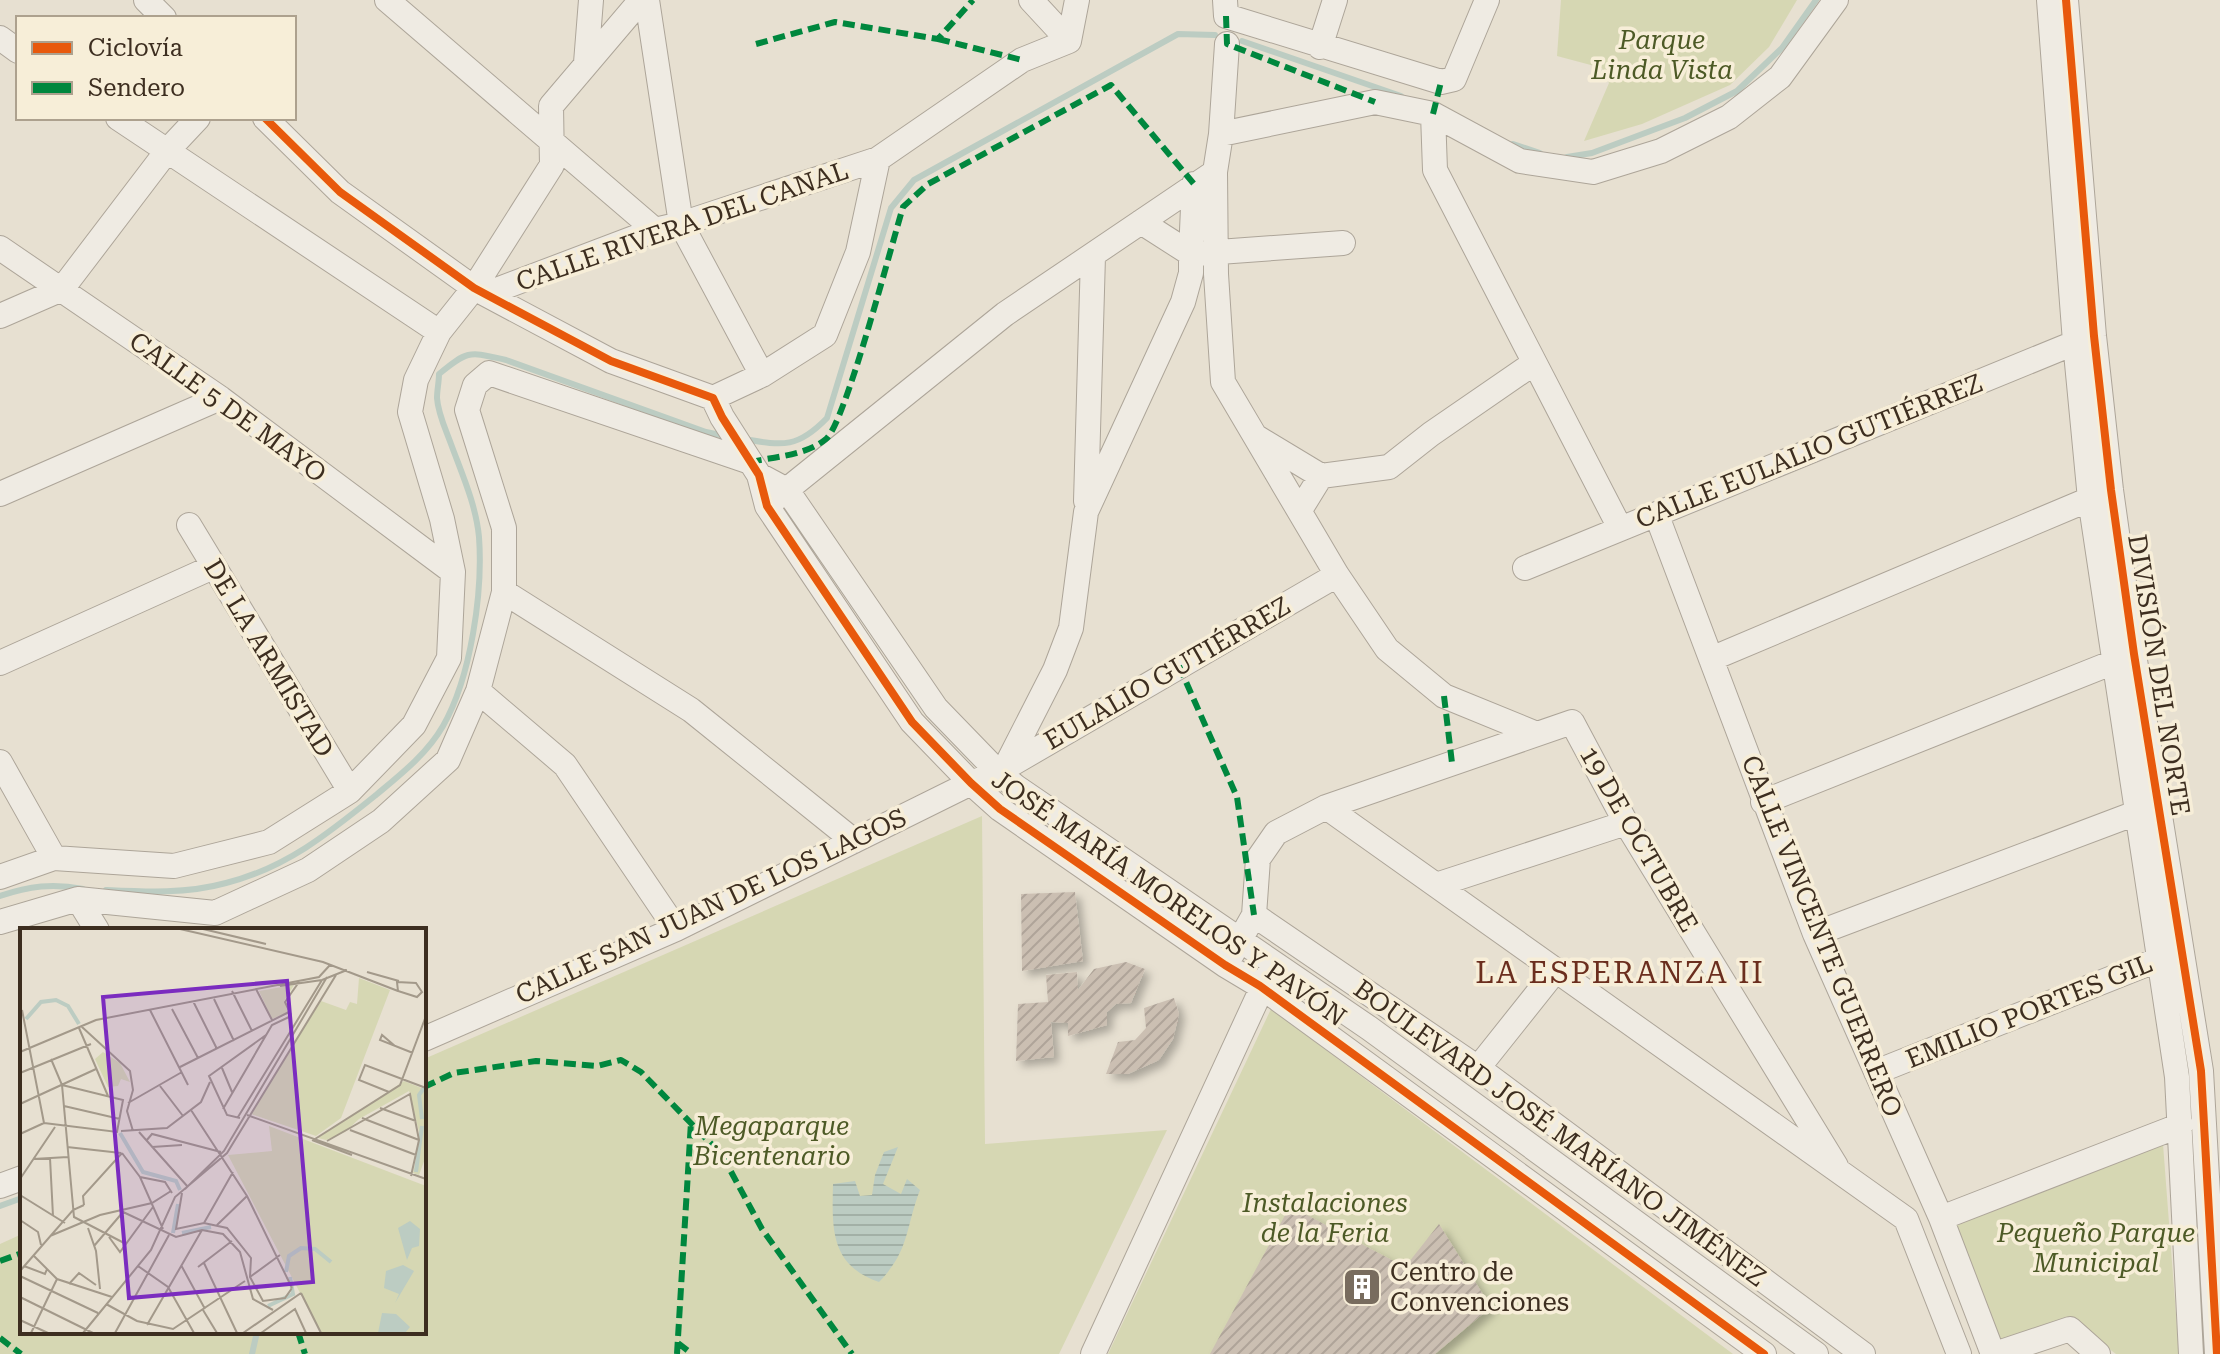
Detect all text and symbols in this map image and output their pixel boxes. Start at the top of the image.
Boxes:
legend [16,16,296,120]
park label: Parque Linda Vista [1590,25,1733,85]
text: Ciclovía [88,34,183,62]
text: Sendero [88,74,185,102]
street label: CALLE RIVERA DEL CANAL [512,155,852,297]
street label: CALLE 5 DE MAYO [124,326,332,488]
street label: CALLE EULALIO GUTIÉRREZ [1631,367,1987,534]
street label: DIVISIÓN DEL NORTE [2122,532,2197,818]
street label: DE LA ARMISTAD [198,554,340,762]
street label: EULALIO GUTIÉRREZ [1038,589,1295,756]
street label: 19 DE OCTUBRE [1574,741,1704,937]
street label: CALLE VINCENTE GUERRERO [1736,751,1908,1121]
street label: JOSÉ MARÍA MORELOS Y PAVÓN [986,763,1352,1032]
street label: CALLE SAN JUAN DE LOS LAGOS [511,802,911,1010]
inset map [20,928,426,1334]
street label: EMILIO PORTES GIL [1902,948,2156,1074]
district label: LA ESPERANZA II [1475,955,1765,990]
street label: BOULEVARD JOSÉ MARÍANO JIMÉNEZ [1348,973,1772,1293]
park label: Megaparque Bicentenario [692,1111,851,1171]
park label: Instalaciones de la Feria [1241,1188,1408,1248]
park label: Pequeño Parque Municipal [1996,1218,2195,1278]
place label: Centro de Convenciones [1390,1257,1569,1317]
building icon: Centro de Convenciones [1341,1266,1383,1308]

